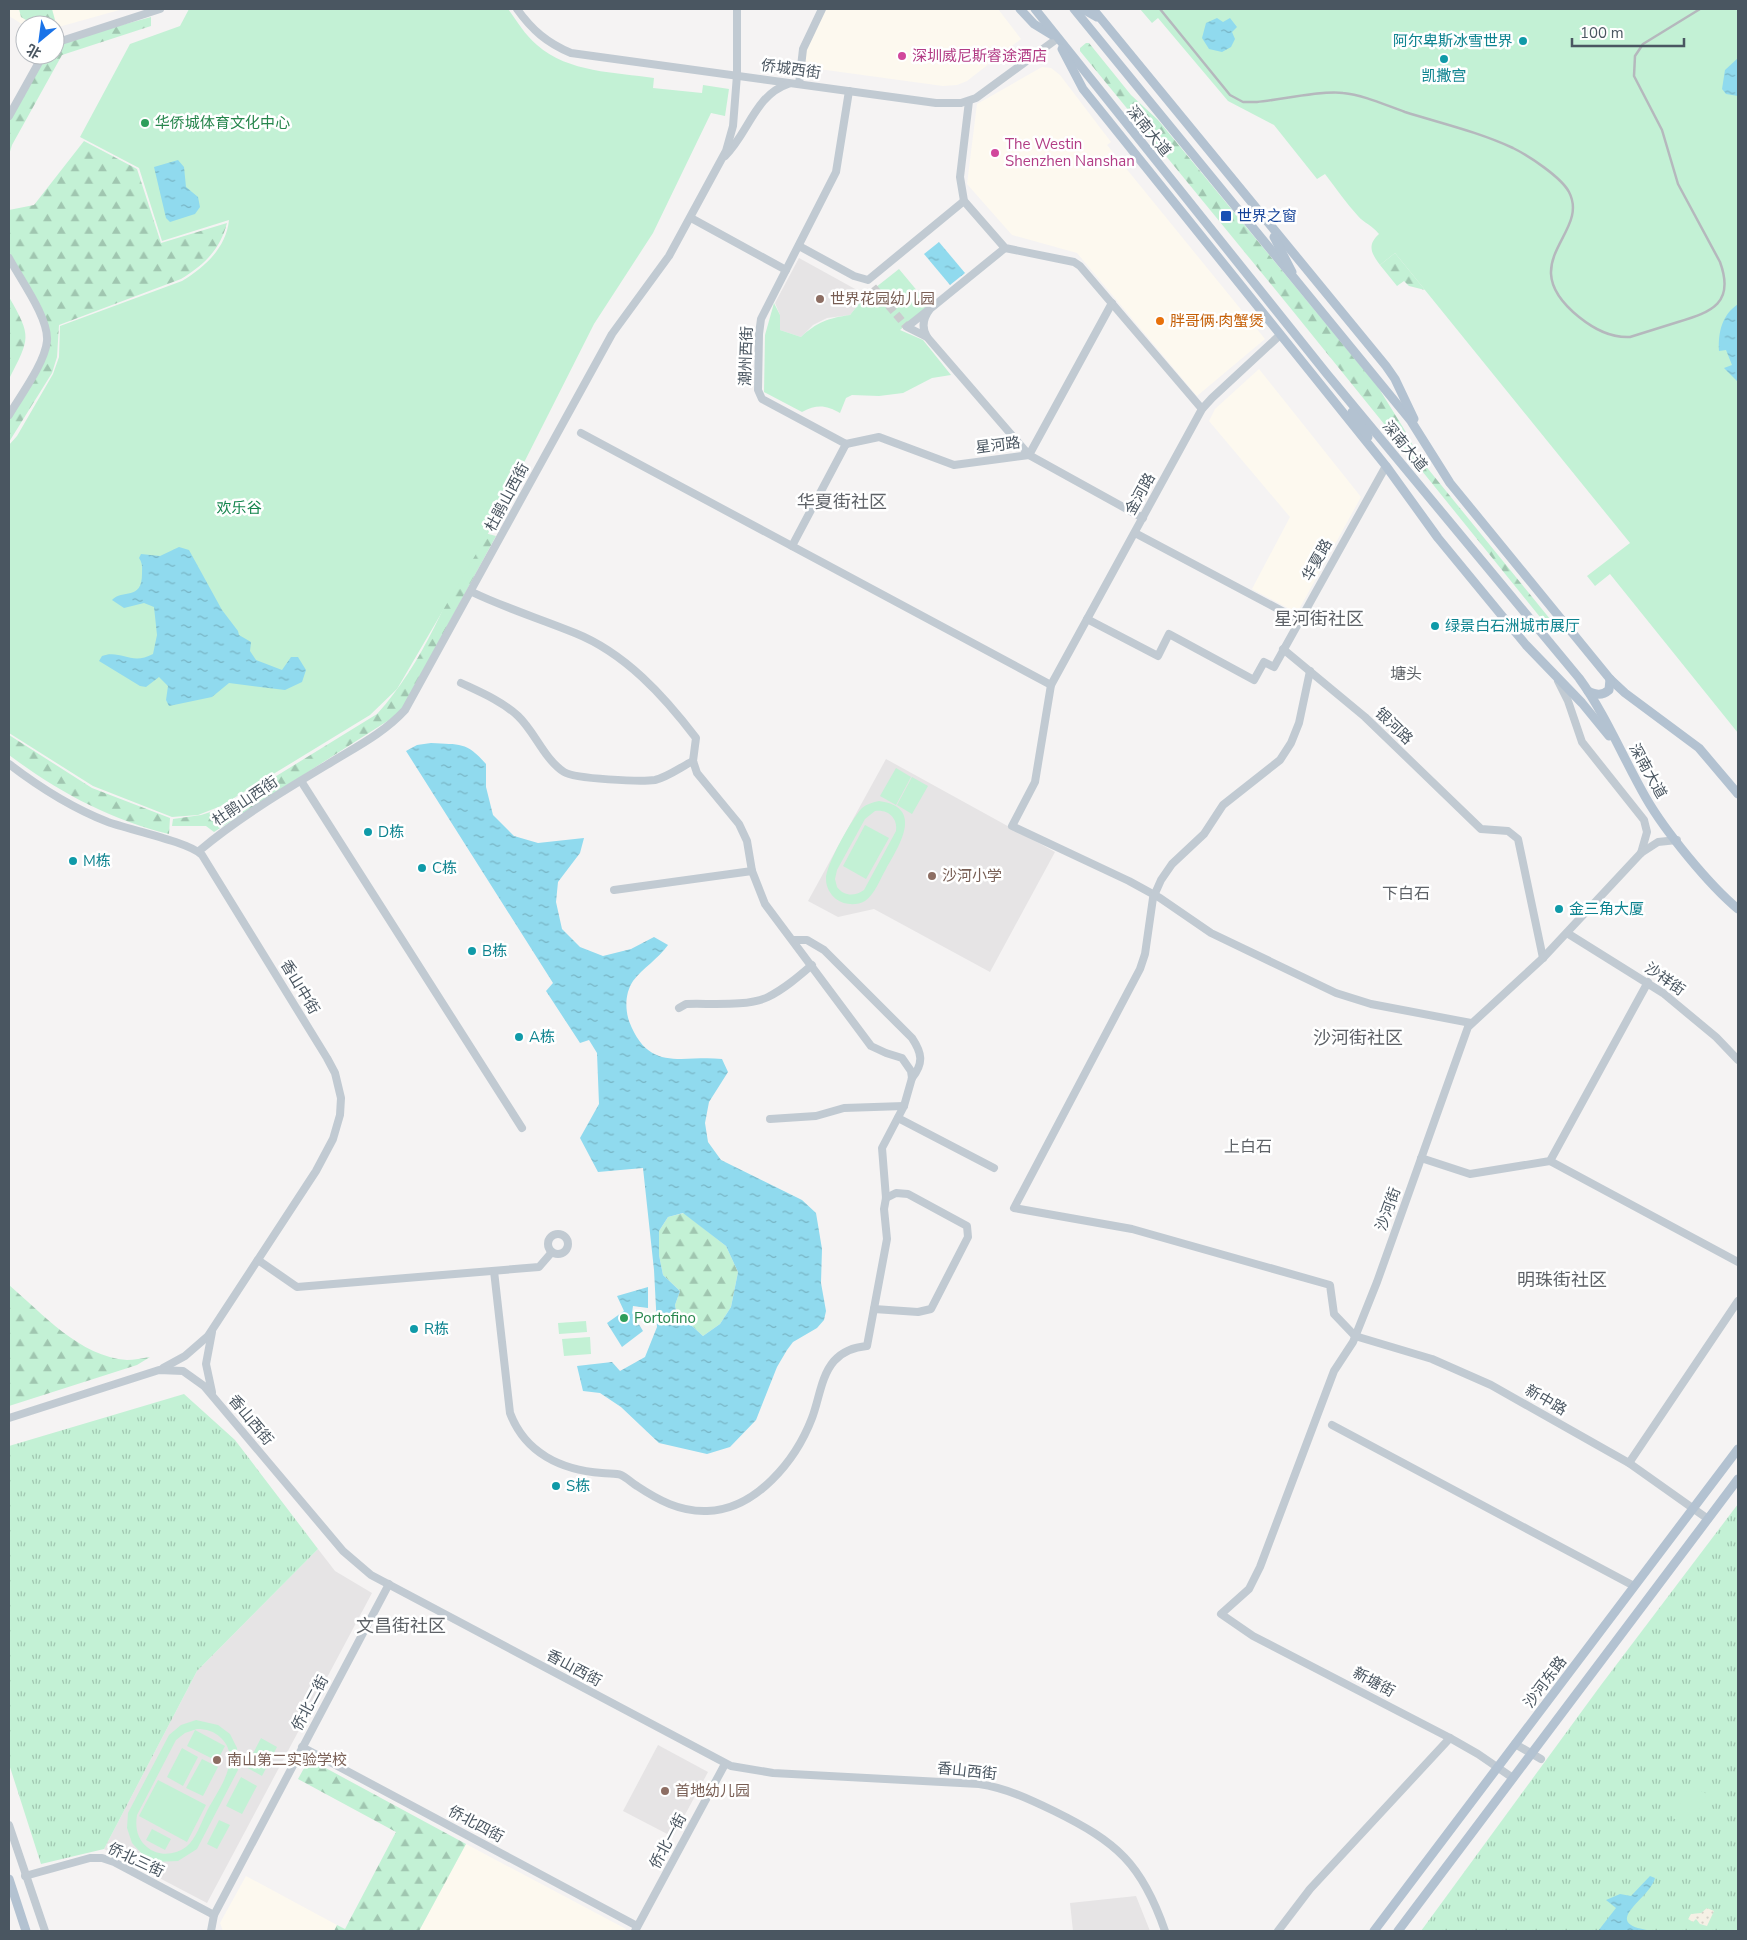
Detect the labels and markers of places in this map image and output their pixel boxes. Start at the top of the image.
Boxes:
place label: 阿尔卑斯冰雪世界 [1393,31,1513,51]
marker: 阿尔卑斯冰雪世界 [1517,35,1529,47]
place label: 深圳威尼斯睿途酒店 [912,46,1047,66]
marker: 深圳威尼斯睿途酒店 [896,50,908,62]
marker: 凯撒宫 [1438,53,1450,65]
place label: 凯撒宫 [1421,66,1467,86]
place label: 华侨城体育文化中心 [155,113,290,133]
marker: 华侨城体育文化中心 [139,117,151,129]
place label: The Westin Shenzhen Nanshan [1005,134,1135,171]
marker: The Westin Shenzhen Nanshan [989,147,1001,159]
place label: 世界之窗 [1237,206,1297,226]
marker: 世界之窗 [1219,209,1233,223]
place label: 世界花园幼儿园 [830,289,935,309]
marker: 世界花园幼儿园 [814,293,826,305]
place label: 胖哥俩·肉蟹煲 [1170,311,1263,331]
marker: 胖哥俩·肉蟹煲 [1154,315,1166,327]
place label: 绿景白石洲城市展厅 [1445,616,1580,636]
marker: 绿景白石洲城市展厅 [1429,620,1441,632]
place label: D栋 [378,822,404,842]
marker: D栋 [362,826,374,838]
place label: M栋 [83,851,111,871]
marker: M栋 [67,855,79,867]
place label: C栋 [432,858,457,878]
marker: C栋 [416,862,428,874]
place label: 沙河小学 [942,866,1002,886]
marker: 沙河小学 [926,870,938,882]
place label: 金三角大厦 [1569,899,1644,919]
marker: 金三角大厦 [1553,903,1565,915]
place label: B栋 [482,941,507,961]
marker: B栋 [466,945,478,957]
place label: A栋 [529,1027,555,1047]
marker: A栋 [513,1031,525,1043]
place label: Portofino [634,1308,696,1328]
marker: Portofino [618,1312,630,1324]
place label: R栋 [424,1319,449,1339]
marker: R栋 [408,1323,420,1335]
place label: S栋 [566,1476,590,1496]
marker: S栋 [550,1480,562,1492]
place label: 南山第二实验学校 [227,1750,347,1770]
marker: 南山第二实验学校 [211,1754,223,1766]
place label: 首地幼儿园 [675,1781,750,1801]
marker: 首地幼儿园 [659,1785,671,1797]

